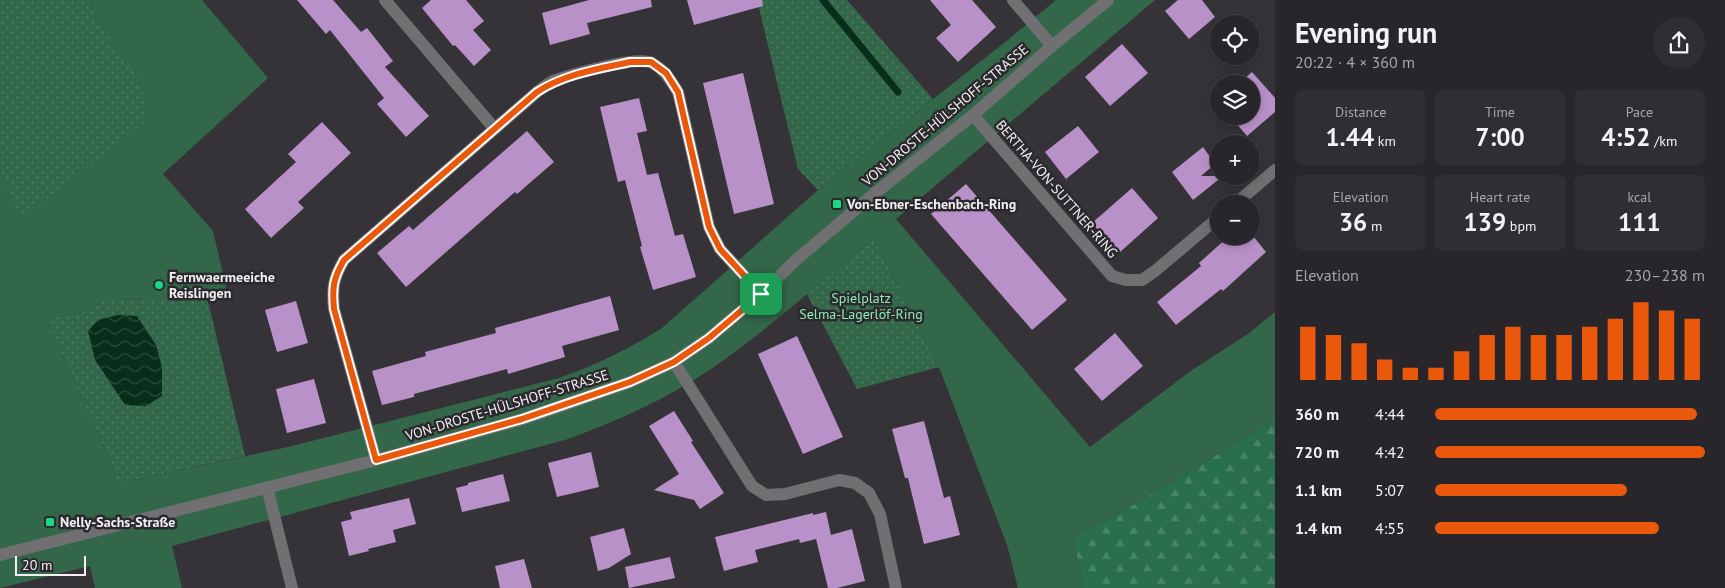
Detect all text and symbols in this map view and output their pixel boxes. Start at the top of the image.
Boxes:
text: Evening run [1295,14,1437,51]
map controls [1210,15,1260,245]
button: locate [1210,15,1260,65]
button: share [1653,17,1705,69]
street label: VON-DROSTE-HÜLSHOFF-STRASSE [858,40,1032,190]
text: 20:22 · 4 × 360 m [1295,52,1415,72]
button: layers [1210,75,1260,125]
text: Distance [1335,103,1386,121]
text: Time [1485,103,1515,121]
text: Pace [1626,103,1653,121]
street label: BERTHA-VON-SUTTNER-RING [992,116,1122,262]
text: 1.44 [1325,121,1374,153]
text: 7:00 [1475,121,1525,153]
text: 4:52 [1601,121,1651,153]
text: km [1374,132,1396,150]
text: /km [1651,132,1677,150]
button: + [1210,135,1260,185]
text: Elevation [1333,188,1389,206]
text: Heart rate [1470,188,1530,206]
text: kcal [1627,188,1651,206]
place label: Von-Ebner-Eschenbach-Ring [846,195,1016,213]
button: − [1210,195,1260,245]
marker: Von-Ebner-Eschenbach-Ring [831,198,843,210]
text: 36 [1339,206,1367,238]
text: 139 [1464,206,1506,238]
text: 111 [1618,206,1661,238]
text: m [1367,217,1382,235]
text: bpm [1506,217,1536,235]
text: Elevation [1295,265,1359,285]
text: 230–238 m [1625,265,1705,285]
place label: Fernwaermeeiche Reislingen [169,268,275,302]
pin [740,273,782,315]
marker: Fernwaermeeiche Reislingen [153,279,165,291]
icon: arrive [747,280,775,308]
park label: Spielplatz Selma-Lagerlöf-Ring [799,289,923,323]
street label: VON-DROSTE-HÜLSHOFF-STRASSE [402,366,611,445]
text: 360 m [1295,404,1339,424]
text: 4:44 [1375,404,1405,424]
text: 720 m [1295,442,1339,462]
text: 4:42 [1375,442,1405,462]
text: 1.1 km [1295,480,1342,500]
text: 5:07 [1375,480,1405,500]
place label: Nelly-Sachs-Straße [60,513,175,531]
marker: Nelly-Sachs-Straße [44,516,56,528]
text: 1.4 km [1295,518,1342,538]
text: 4:55 [1375,518,1405,538]
scale bar [15,553,86,576]
text: 20 m [22,556,52,574]

